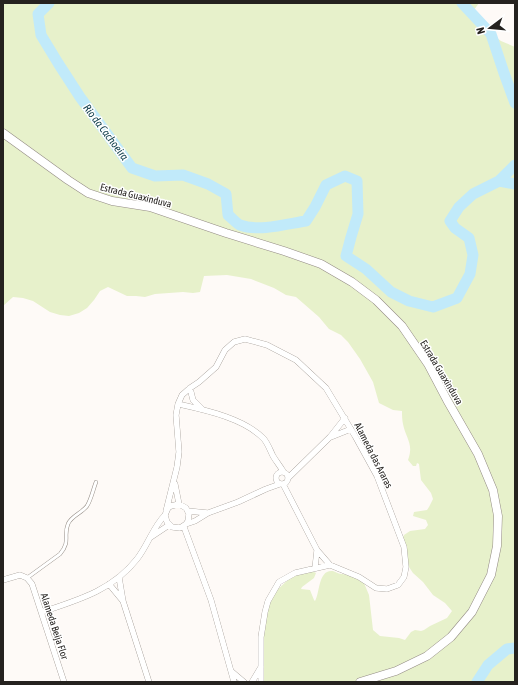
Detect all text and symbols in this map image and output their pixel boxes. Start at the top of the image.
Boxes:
north arrow [470,8,510,48]
text: N [474,26,487,36]
water label: Rio da Cachoeira [81,102,131,162]
street label: Estrada Guaxinduva [99,181,173,210]
street label: Estrada Guaxinduva [418,338,465,407]
street label: Alameda das Araras [352,421,395,490]
street label: Alameda Beija Flor [39,592,71,662]

